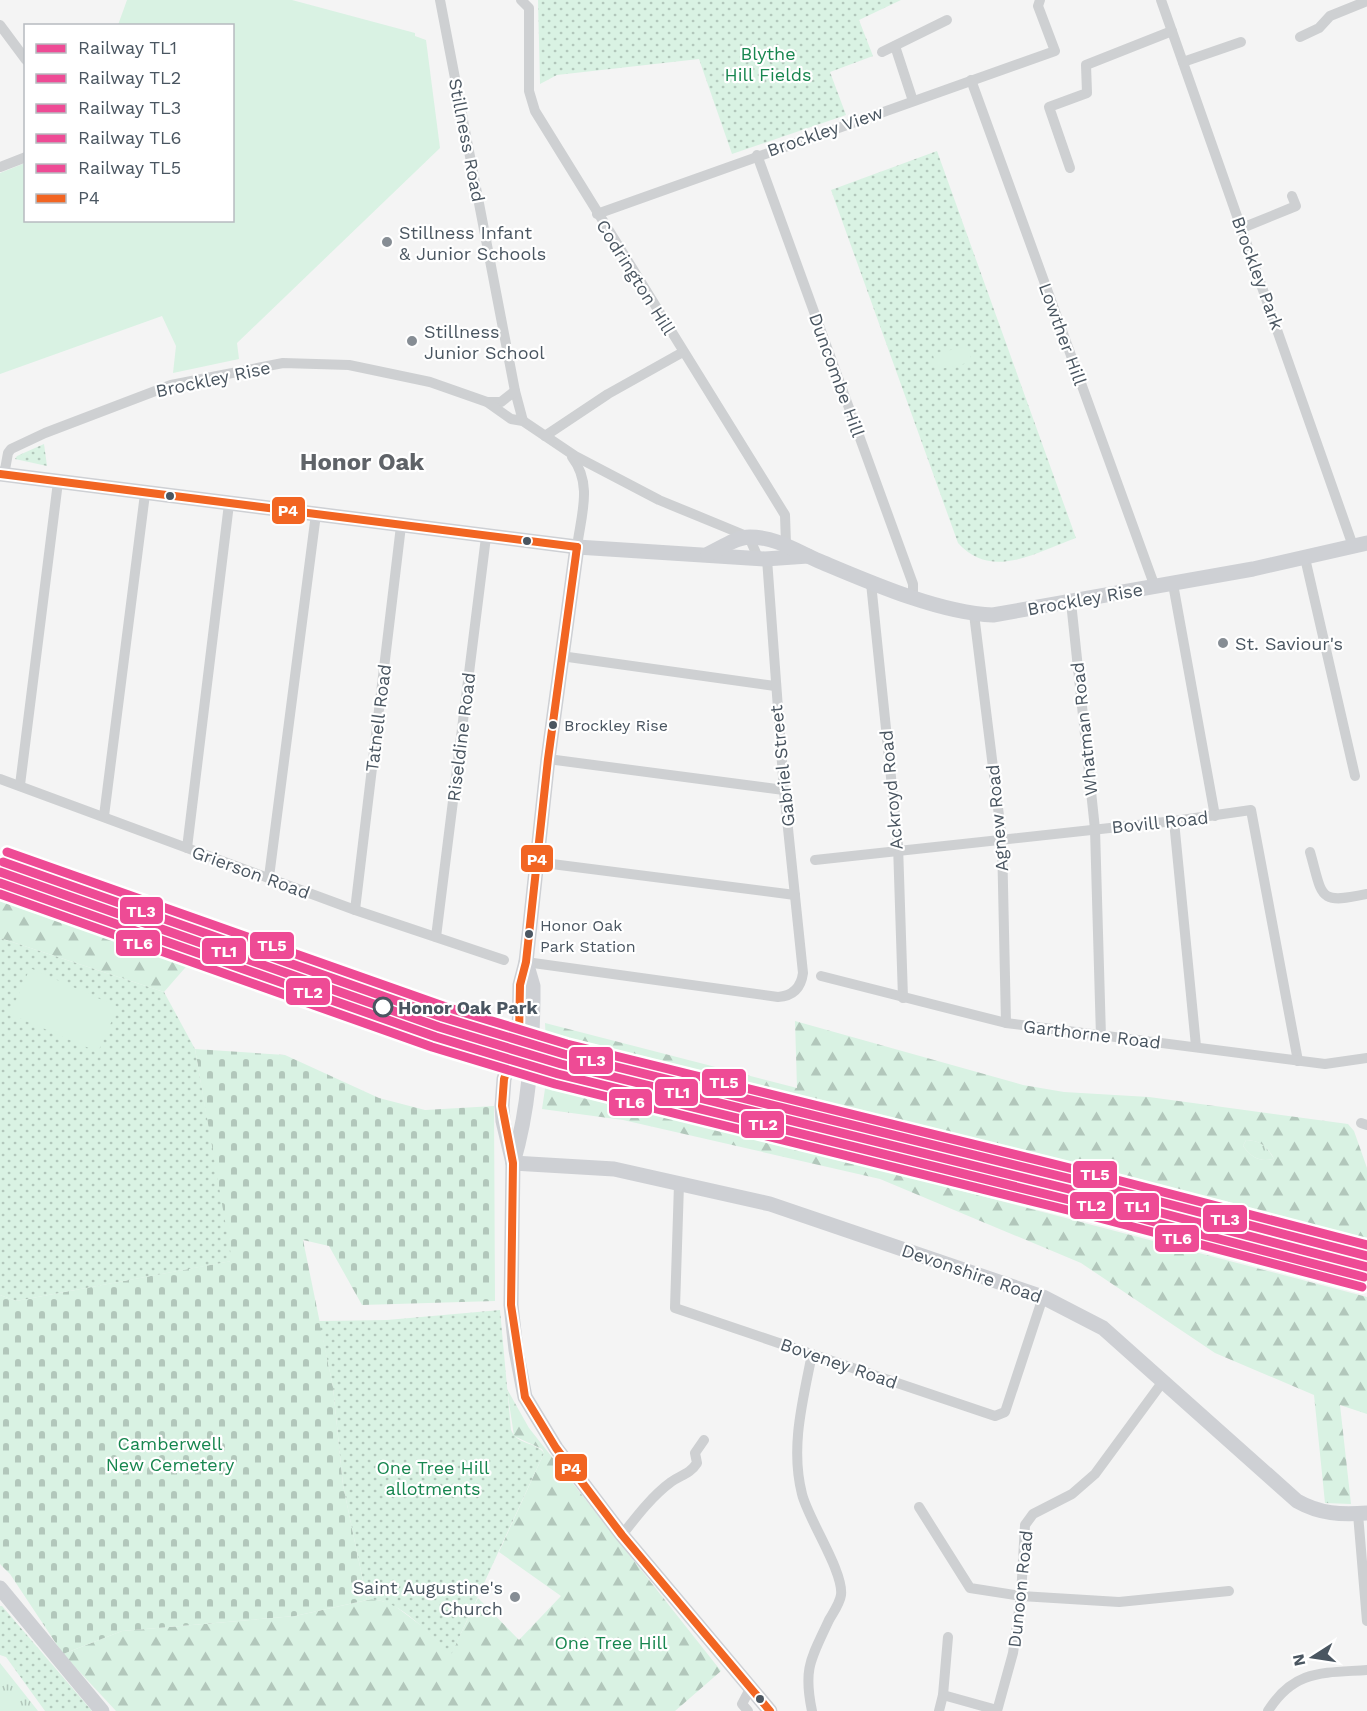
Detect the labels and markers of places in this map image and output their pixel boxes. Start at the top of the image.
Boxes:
place label: Stillness Infant & Junior Schools [399,222,546,264]
marker: Stillness Infant & Junior Schools [380,235,394,249]
place label: Stillness Junior School [424,321,545,363]
marker: Stillness Junior School [405,334,419,348]
unlabelled marker [164,490,176,502]
unlabelled marker [521,535,533,547]
place label: St. Saviour's [1235,633,1343,654]
marker: St. Saviour's [1216,636,1230,650]
place label: Brockley Rise [564,716,668,735]
marker: Brockley Rise [547,719,559,731]
place label: Honor Oak Park Station [540,916,636,956]
marker: Honor Oak Park Station [523,928,535,940]
marker: Honor Oak Park [373,997,393,1017]
place label: Honor Oak Park [398,997,538,1018]
place label: Saint Augustine's Church [353,1577,503,1619]
marker: Saint Augustine's Church [508,1590,522,1604]
unlabelled marker [754,1693,766,1705]

